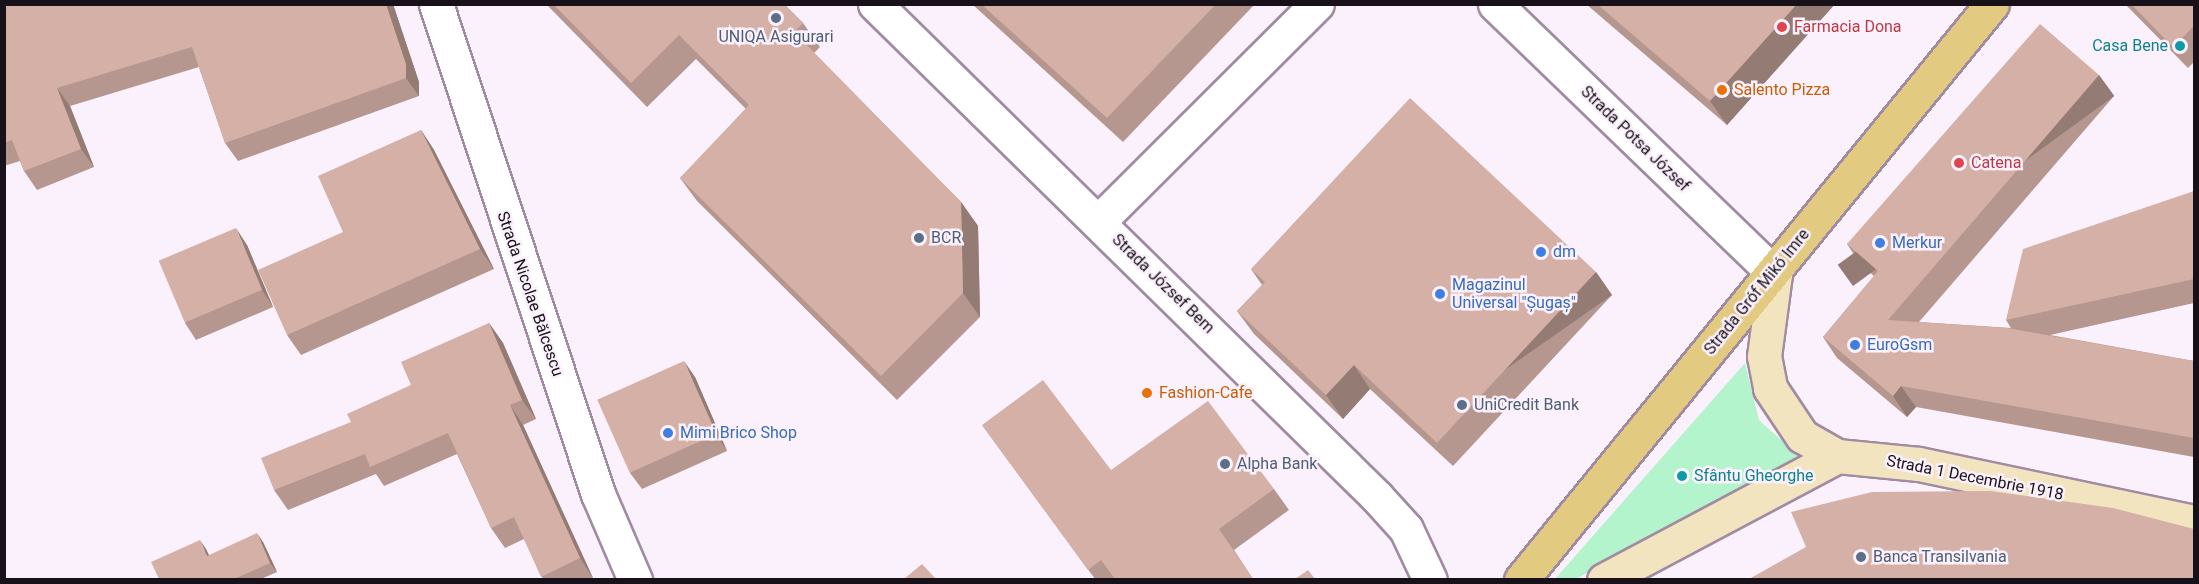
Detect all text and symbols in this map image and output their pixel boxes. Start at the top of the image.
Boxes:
marker: UNIQA Asigurari [769,11,783,25]
place label: Farmacia Dona [1794,17,1902,37]
marker: Farmacia Dona [1775,20,1789,34]
place label: UNIQA Asigurari [718,27,834,47]
place label: Casa Bene [2092,36,2168,56]
marker: Casa Bene [2173,39,2187,53]
place label: Salento Pizza [1734,80,1830,100]
street label: Strada Potsa József [1577,82,1693,196]
marker: Salento Pizza [1715,83,1729,97]
place label: Catena [1971,153,2021,173]
marker: Catena [1952,156,1966,170]
street label: Strada Nicolae Bălcescu [493,209,567,379]
street label: Strada Gróf Mikó Imre [1700,225,1814,359]
place label: BCR [931,228,961,248]
street label: Strada József Bem [1108,230,1218,338]
marker: BCR [912,231,926,245]
place label: Merkur [1892,233,1942,253]
marker: Merkur [1873,236,1887,250]
place label: dm [1553,242,1576,262]
marker: dm [1534,245,1548,259]
place label: Magazinul Universal "Șugaș" [1452,275,1576,313]
marker: Magazinul Universal "Șugaș" [1433,287,1447,301]
place label: EuroGsm [1867,335,1932,355]
marker: EuroGsm [1848,338,1862,352]
place label: Fashion-Cafe [1159,383,1253,403]
marker: Fashion-Cafe [1140,386,1154,400]
place label: UniCredit Bank [1474,395,1579,415]
marker: UniCredit Bank [1455,398,1469,412]
place label: Mimi Brico Shop [680,423,797,443]
marker: Mimi Brico Shop [661,426,675,440]
street label: Strada 1 Decembrie 1918 [1885,451,2065,505]
place label: Alpha Bank [1237,454,1317,474]
marker: Alpha Bank [1218,457,1232,471]
place label: Sfântu Gheorghe [1694,466,1814,486]
marker: Sfântu Gheorghe [1675,469,1689,483]
place label: Banca Transilvania [1873,547,2007,567]
marker: Banca Transilvania [1854,550,1868,564]

